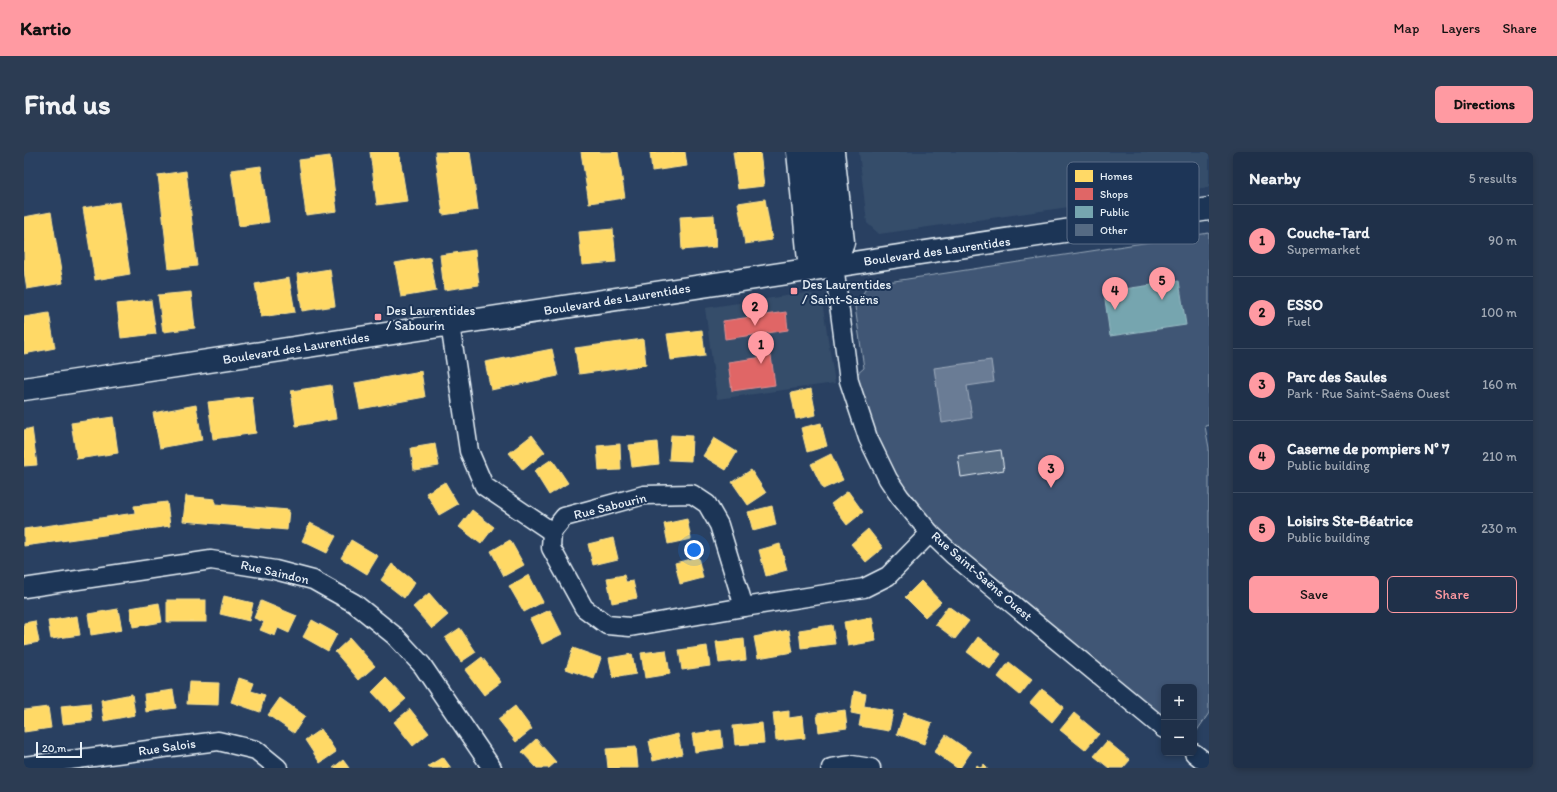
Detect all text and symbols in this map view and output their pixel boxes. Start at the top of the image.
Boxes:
text: Kartio [20,17,71,40]
text: Map [1394,20,1419,37]
text: Layers [1441,20,1480,37]
text: Share [1502,20,1537,37]
button: Directions [1435,86,1533,123]
text: Find us [24,87,111,121]
legend [1067,162,1199,244]
text: Nearby [1249,168,1301,188]
text: Homes [1100,170,1133,183]
text: 5 results [1469,171,1517,186]
text: Shops [1100,188,1128,201]
text: Public [1100,206,1129,219]
text: Other [1100,224,1128,237]
text: Couche-Tard [1287,224,1369,242]
street label: Boulevard des Laurentides [863,233,1012,269]
text: 1 [1259,233,1265,248]
text: 90 m [1488,233,1517,248]
text: Supermarket [1287,242,1360,257]
pin: 5 [1149,267,1175,300]
place label: Des Laurentides / Saint-Saëns [802,277,892,307]
pin: 4 [1102,277,1128,310]
street label: Boulevard des Laurentides [543,280,692,318]
marker: Des Laurentides / Saint-Saëns [789,286,799,296]
pin: 2 [742,293,768,326]
text: ESSO [1287,296,1323,314]
place label: Des Laurentides / Sabourin [386,303,476,333]
text: 2 [1259,305,1265,320]
text: 100 m [1481,305,1517,320]
marker: Des Laurentides / Sabourin [373,312,383,322]
text: Fuel [1287,314,1311,329]
street label: Boulevard des Laurentides [222,329,371,367]
pin: 1 [748,331,774,364]
text: Parc des Saules [1287,368,1387,386]
text: 3 [1258,377,1266,392]
text: 160 m [1482,377,1517,392]
text: Park · Rue Saint-Saëns Ouest [1287,386,1450,401]
text: Caserne de pompiers N° 7 [1287,440,1449,458]
text: 4 [1258,449,1266,464]
text: 210 m [1482,449,1517,464]
pin: 3 [1038,455,1064,488]
text: Public building [1287,458,1370,473]
street label: Rue Sabourin [572,490,648,522]
text: Loisirs Ste-Béatrice [1287,512,1413,530]
text: 5 [1259,521,1265,536]
text: 230 m [1481,521,1517,536]
street label: Rue Saint-Saëns Ouest [929,528,1035,624]
text: Public building [1287,530,1370,545]
your location [684,540,704,560]
street label: Rue Saindon [239,557,311,587]
button: Save [1249,576,1379,613]
button: Share [1387,576,1517,613]
map controls [1161,684,1197,756]
button: + [1161,684,1197,720]
button: − [1161,720,1197,756]
street label: Rue Salois [137,736,197,758]
scale bar [36,740,82,759]
text: 20 m [42,742,66,755]

